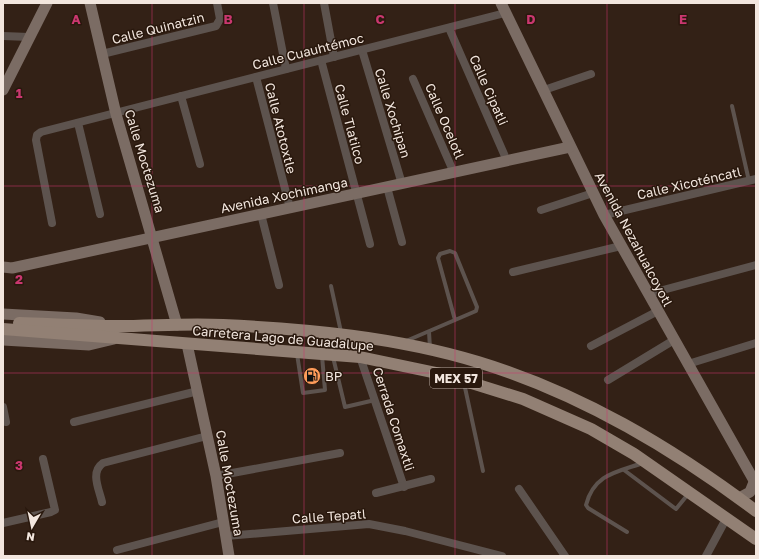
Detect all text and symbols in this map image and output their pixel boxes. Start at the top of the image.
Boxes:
street label: Calle Quinatzin [110,9,206,47]
text: A [71,11,81,27]
text: B [223,11,233,27]
text: C [375,11,385,27]
text: D [526,11,536,27]
text: E [679,11,687,27]
street label: Calle Cuauhtémoc [251,29,365,73]
street label: Calle Cipatli [466,52,512,128]
street label: Calle Xochipan [372,66,414,160]
street label: Calle Atotoxtle [262,81,300,175]
street label: Calle Ocelotl [422,81,468,161]
street label: Calle Tlatilco [332,82,368,166]
text: 1 [16,85,23,101]
street label: Calle Moctezuma [122,107,168,215]
street label: Calle Xicoténcatl [635,163,743,203]
street label: Avenida Nezahualcoyotl [592,169,676,309]
street label: Avenida Xochimanga [219,174,349,216]
text: 2 [15,271,23,287]
street label: Carretera Lago de Guadalupe [192,322,374,354]
street label: Cerrada Comaxtli [370,365,418,473]
fuel station icon: BP [302,366,322,386]
place label: BP [325,368,342,384]
road number: MEX 57 [430,368,482,388]
street label: Calle Moctezuma [213,429,247,537]
text: 3 [15,457,23,473]
street label: Calle Tepatl [291,505,367,527]
north arrow [12,507,52,547]
text: N [25,530,36,544]

